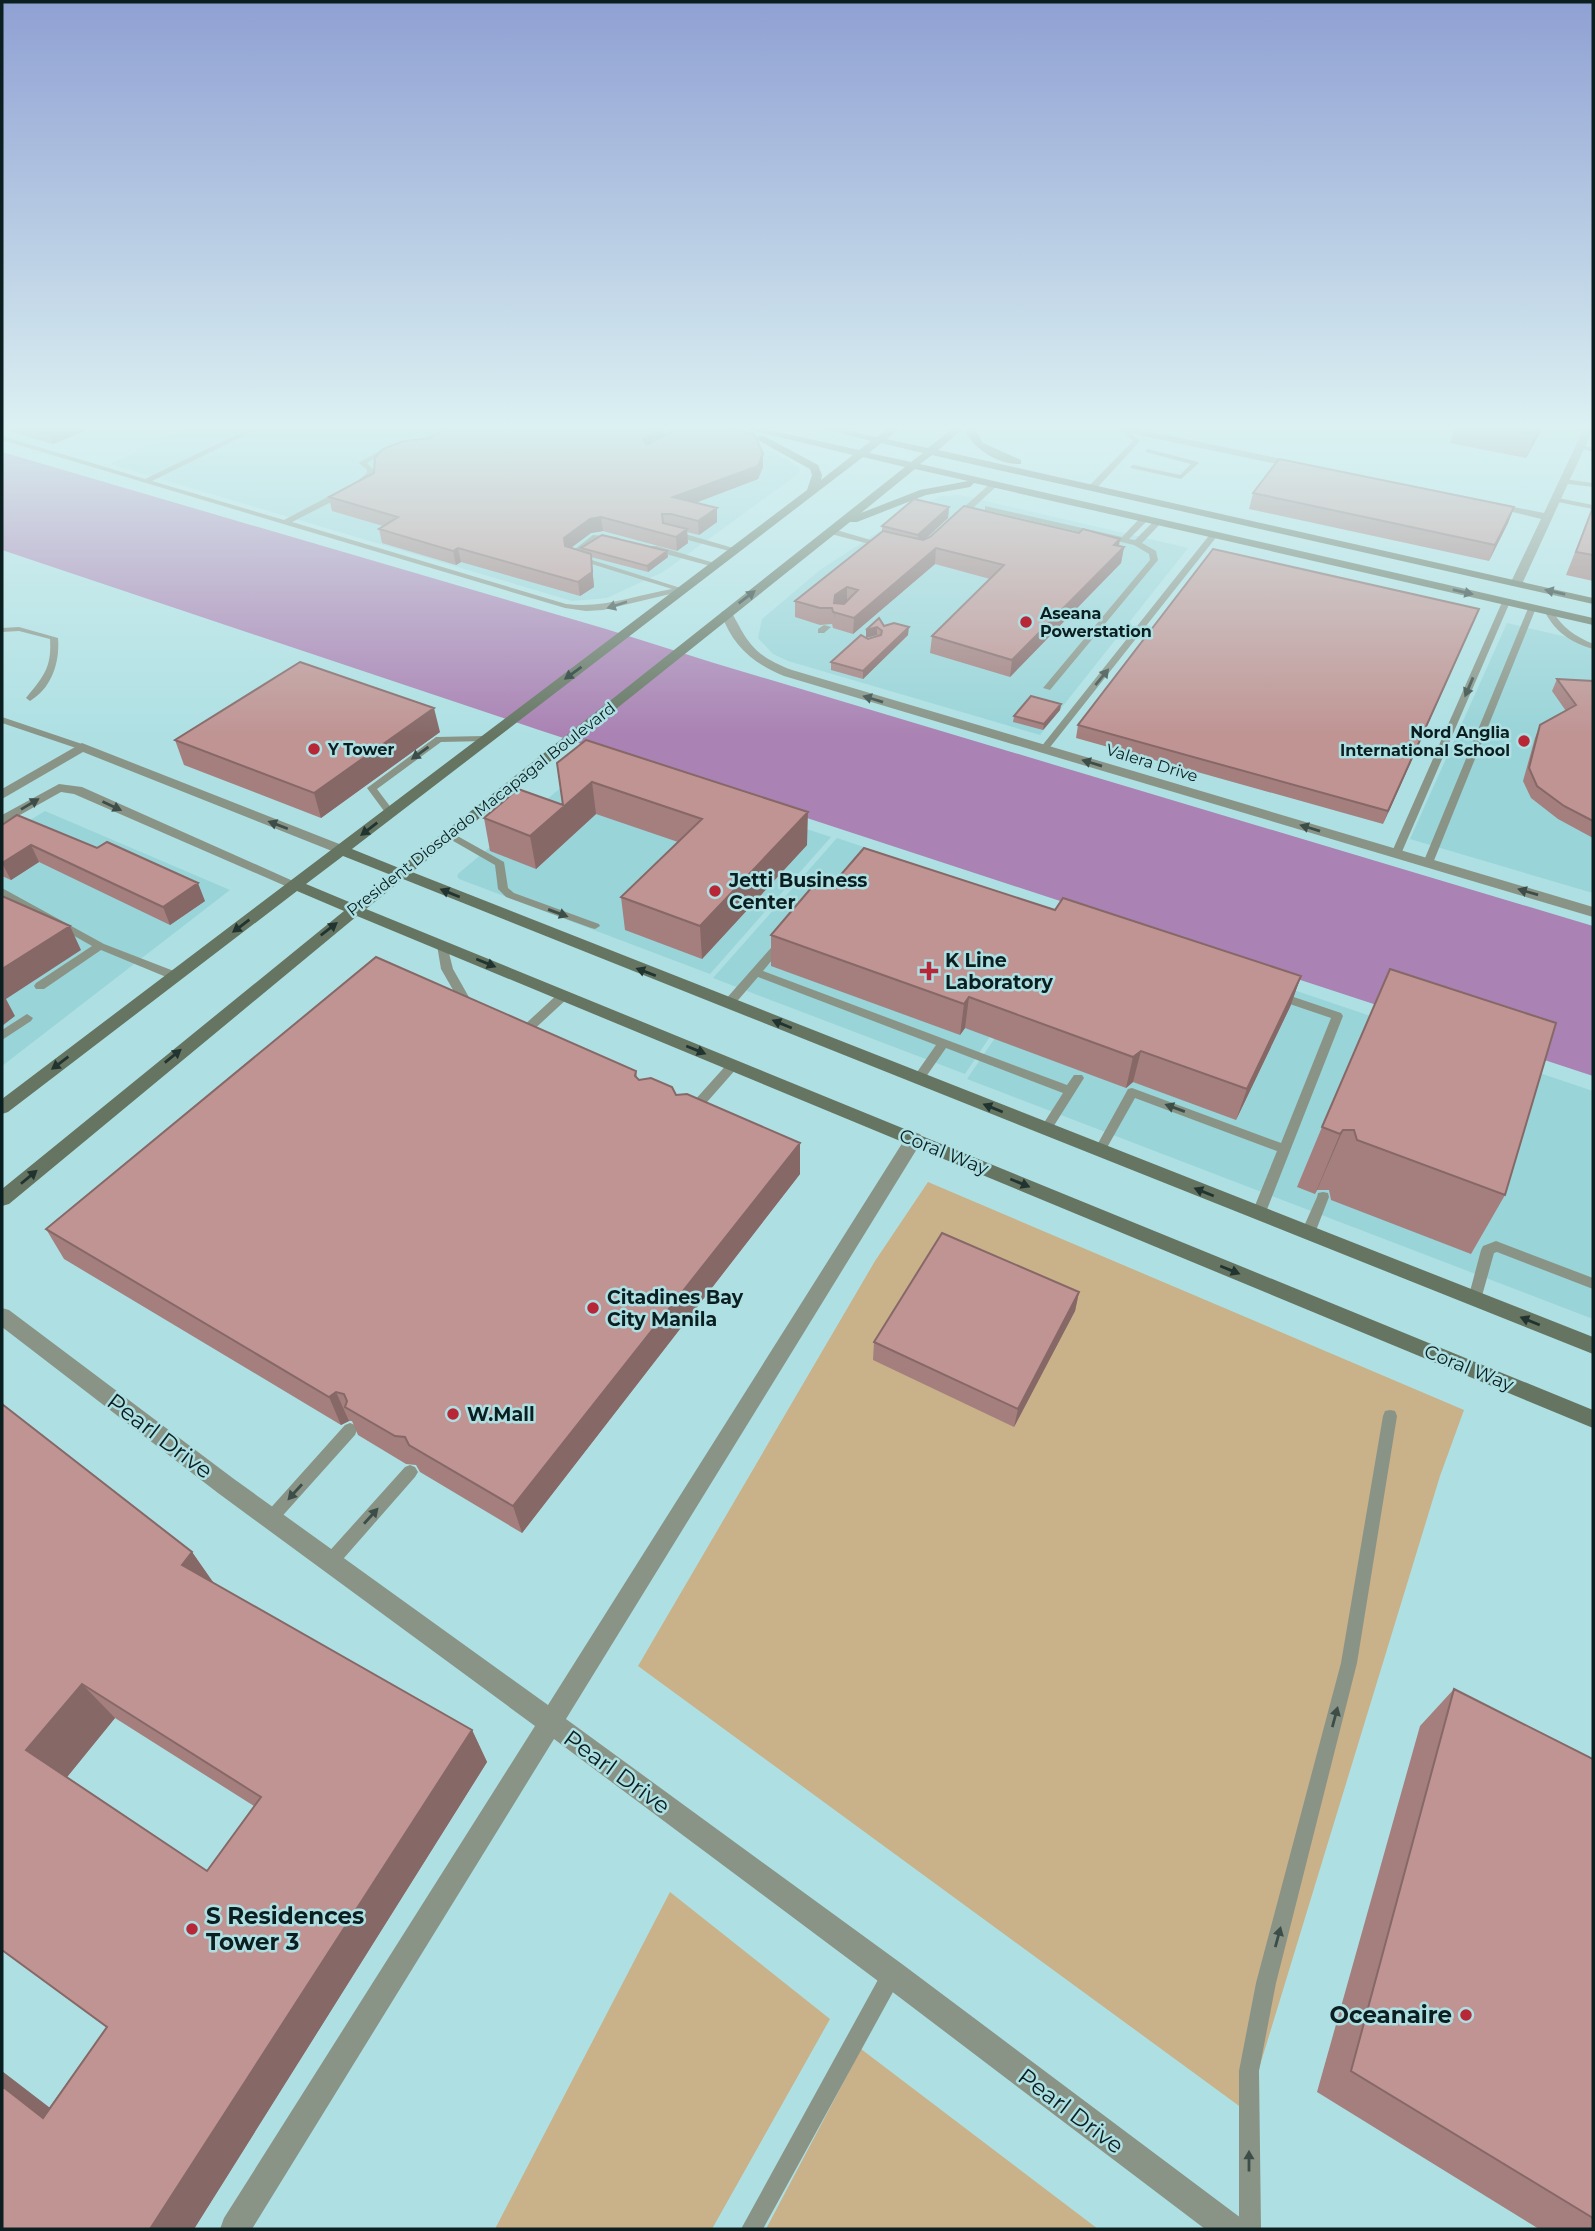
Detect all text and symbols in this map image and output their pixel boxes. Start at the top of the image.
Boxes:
one-way arrow [1452,587,1474,598]
one-way arrow [1544,587,1566,598]
one-way arrow [738,590,756,605]
one-way arrow [606,600,627,611]
place label: Aseana Powerstation [1039,604,1152,641]
marker: Aseana Powerstation [1018,614,1034,630]
one-way arrow [563,666,582,680]
one-way arrow [1095,669,1110,687]
one-way arrow [1463,677,1475,697]
one-way arrow [863,693,884,703]
street label: President Diosdado Macapagal Boulevard [343,698,619,920]
place label: Nord Anglia International School [1340,723,1510,760]
marker: Nord Anglia International School [1516,733,1532,749]
place label: Y Tower [327,740,394,759]
street label: Valera Drive [1104,740,1200,786]
marker: Y Tower [306,741,322,757]
one-way arrow [411,745,429,759]
one-way arrow [1081,758,1102,768]
one-way arrow [20,797,39,810]
one-way arrow [102,800,122,812]
one-way arrow [268,819,289,830]
one-way arrow [360,822,378,836]
one-way arrow [1299,822,1320,832]
place label: Jetti Business Center [728,869,867,914]
marker: Jetti Business Center [707,883,723,899]
one-way arrow [439,887,460,898]
one-way arrow [1517,887,1538,897]
one-way arrow [548,907,569,918]
one-way arrow [232,918,250,932]
one-way arrow [320,922,338,937]
place label: K Line Laboratory [945,949,1054,994]
one-way arrow [476,957,496,969]
marker: K Line Laboratory [919,961,939,981]
one-way arrow [636,966,657,977]
one-way arrow [771,1018,792,1029]
one-way arrow [686,1044,707,1055]
one-way arrow [164,1049,182,1064]
one-way arrow [51,1056,69,1070]
one-way arrow [983,1102,1003,1114]
one-way arrow [1164,1102,1185,1113]
street label: Coral Way [896,1124,993,1181]
one-way arrow [19,1169,37,1184]
one-way arrow [1010,1177,1030,1189]
one-way arrow [1194,1186,1215,1197]
one-way arrow [1220,1264,1241,1275]
place label: Citadines Bay City Manila [607,1286,744,1331]
marker: Citadines Bay City Manila [585,1300,601,1316]
one-way arrow [1519,1315,1540,1326]
street label: Coral Way [1421,1340,1518,1397]
street label: Pearl Drive [102,1387,218,1485]
place label: W.Mall [467,1403,535,1426]
marker: W.Mall [445,1406,461,1422]
one-way arrow [287,1483,303,1501]
one-way arrow [362,1508,378,1525]
one-way arrow [1330,1705,1341,1727]
street label: Pearl Drive [558,1724,676,1820]
place label: S Residences Tower 3 [206,1902,364,1956]
marker: S Residences Tower 3 [184,1921,200,1937]
one-way arrow [1273,1926,1284,1948]
place label: Oceanaire [1330,2001,1452,2029]
marker: Oceanaire [1458,2007,1474,2023]
street label: Pearl Drive [1013,2062,1129,2160]
one-way arrow [1243,2150,1255,2172]

